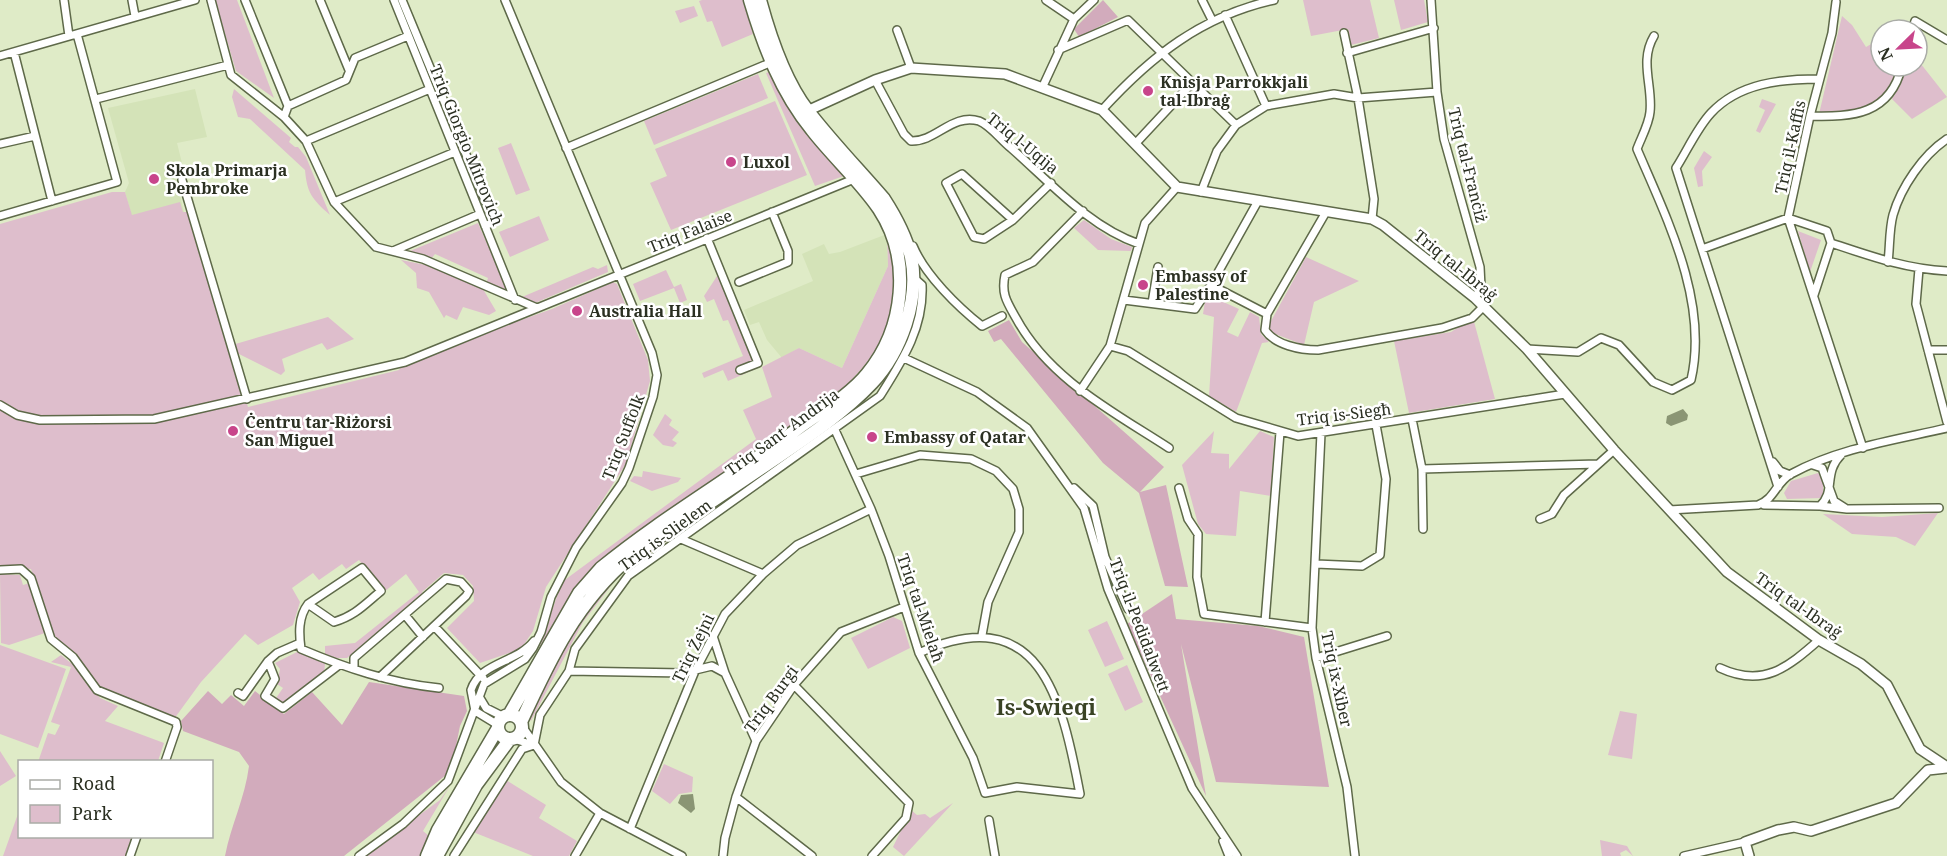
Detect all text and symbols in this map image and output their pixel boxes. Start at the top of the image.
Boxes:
north arrow [1869,18,1929,78]
text: N [1873,44,1898,64]
street label: Triq Giorgio Mitrovich [425,61,509,229]
place label: Knisja Parrokkjali tal-Ibraġ [1160,71,1309,111]
marker: Knisja Parrokkjali tal-Ibraġ [1141,84,1155,98]
street label: Triq il-Kaffis [1769,98,1811,196]
street label: Triq tal-Franċiż [1443,105,1493,225]
street label: Triq l-Uqija [982,107,1064,179]
place label: Luxol [743,151,790,173]
marker: Luxol [724,155,738,169]
place label: Skola Primarja Pembroke [166,159,288,199]
marker: Skola Primarja Pembroke [147,172,161,186]
street label: Triq Falaise [645,204,735,258]
street label: Triq tal-Ibraġ [1410,224,1503,306]
place label: Embassy of Palestine [1155,265,1248,305]
marker: Embassy of Palestine [1136,278,1150,292]
place label: Australia Hall [589,300,703,322]
marker: Australia Hall [570,304,584,318]
street label: Triq Sant' Andrija [721,383,843,481]
street label: Triq Suffolk [597,390,650,483]
street label: Triq is-Siegħ [1296,397,1392,431]
place label: Ċentru tar-Riżorsi San Miguel [245,411,392,451]
marker: Ċentru tar-Riżorsi San Miguel [226,424,240,438]
place label: Embassy of Qatar [884,426,1027,448]
marker: Embassy of Qatar [865,430,879,444]
street label: Triq is-Slielem [614,494,716,576]
street label: Triq tal-Mielaħ [892,551,950,665]
street label: Triq il-Pedidalwett [1104,555,1176,696]
street label: Triq tal-Ibraġ [1751,567,1847,643]
street label: Triq Żejni [667,610,719,686]
street label: Triq ix-Xiber [1316,629,1358,729]
street label: Triq Burgi [739,661,803,737]
district label: Is-Swieqi [996,691,1096,721]
legend [18,760,213,838]
text: Road [72,771,115,795]
text: Park [72,801,112,825]

